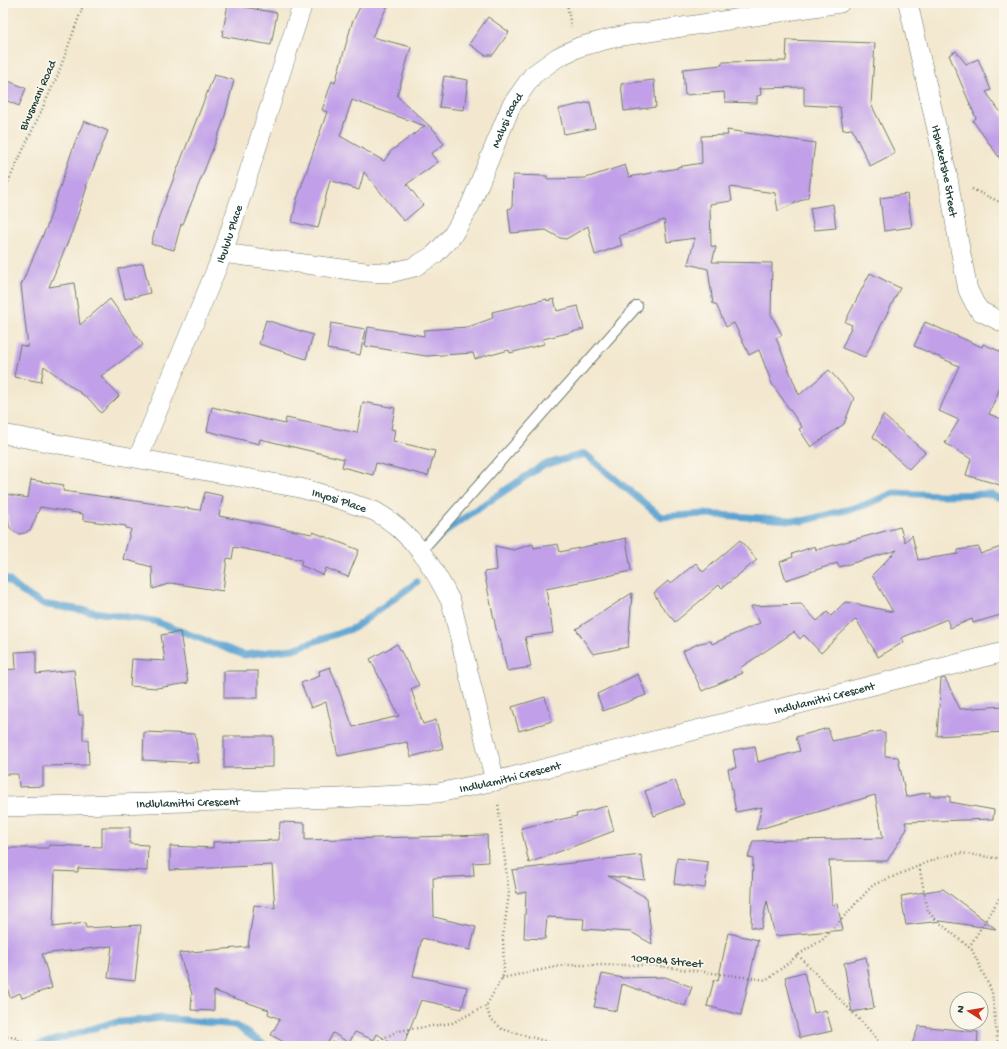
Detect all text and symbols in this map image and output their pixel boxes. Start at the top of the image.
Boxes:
street label: Bhusmani Road [17,58,61,134]
street label: Malusi Road [490,90,528,150]
street label: Itsheketshe Street [927,124,959,219]
street label: Ibululu Place [214,203,247,266]
street label: Inyosi Place [310,486,369,517]
street label: Indlulamithi Crescent [773,680,878,719]
street label: Indlulamithi Crescent [459,759,563,797]
street label: Indlulamithi Crescent [136,796,241,812]
street label: 109084 Street [630,952,704,972]
north arrow [949,991,989,1031]
text: N [955,1005,968,1014]

